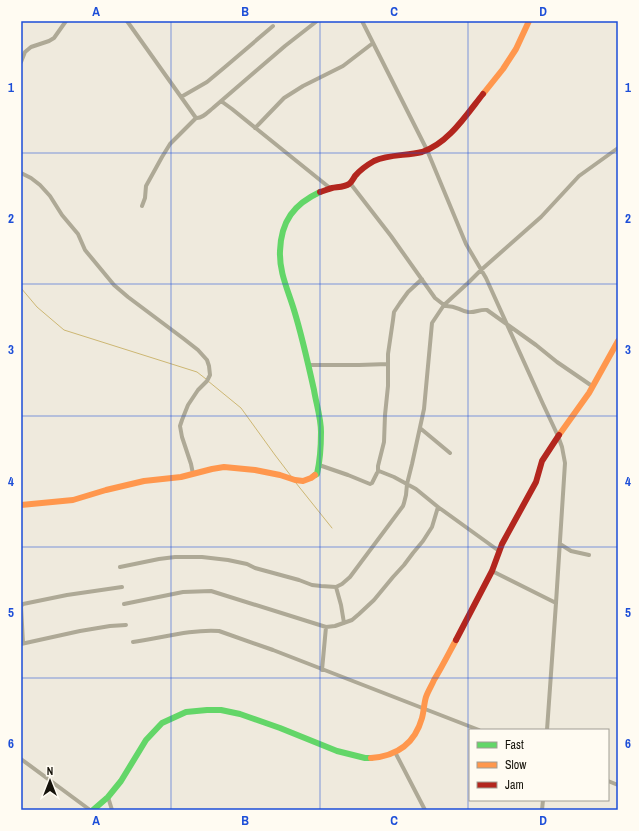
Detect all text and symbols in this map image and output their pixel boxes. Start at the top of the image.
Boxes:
text: A [92,3,100,20]
text: B [241,3,249,20]
text: C [390,3,398,20]
text: D [539,3,547,20]
text: 1 [8,79,14,96]
text: 1 [625,79,631,96]
text: 2 [8,210,14,227]
text: 2 [625,210,631,227]
text: 3 [8,341,14,358]
text: 3 [625,341,631,358]
text: 4 [8,473,14,490]
text: 4 [625,473,631,490]
text: 5 [8,604,14,621]
text: 5 [625,604,631,621]
legend [469,729,609,801]
text: 6 [8,735,14,752]
text: 6 [625,735,631,752]
text: Fast [505,737,524,753]
text: Slow [505,757,527,773]
north arrow [30,761,70,801]
text: N [47,764,53,778]
text: Jam [505,777,524,793]
text: A [92,812,100,829]
text: B [241,812,249,829]
text: C [390,812,398,829]
text: D [539,812,547,829]

